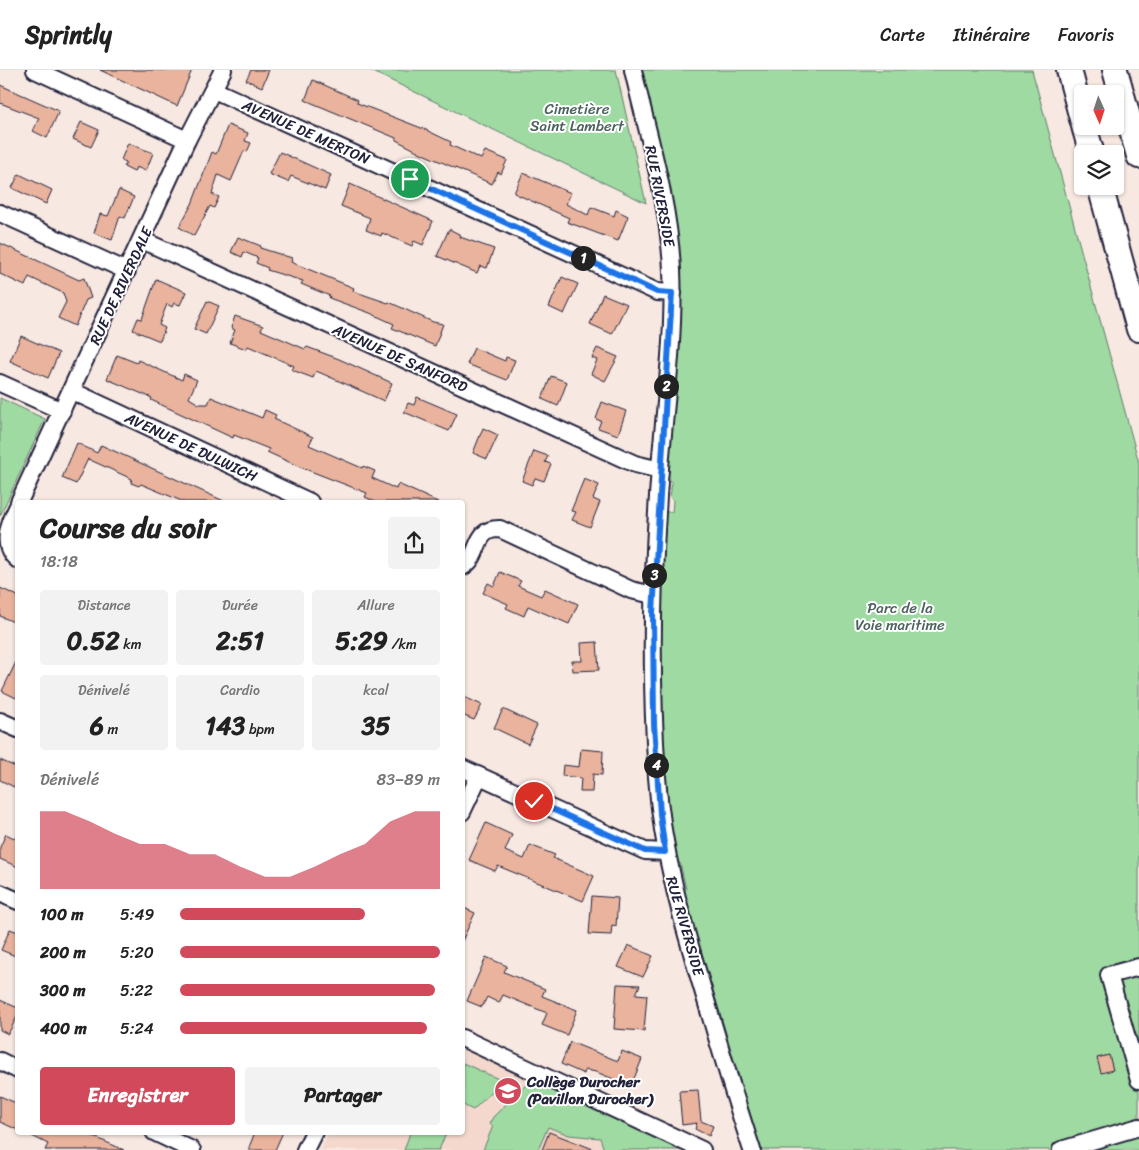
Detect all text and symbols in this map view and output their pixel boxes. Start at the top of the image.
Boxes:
text: Sprintly [25,14,112,56]
text: Carte [880,19,925,51]
text: Itinéraire [953,19,1030,51]
text: Favoris [1058,19,1114,51]
north arrow [1074,85,1124,135]
map controls [1074,85,1124,195]
street label: AVENUE DE MERTON [237,92,375,172]
park label: Cimetière Saint Lambert [530,96,625,139]
street label: RUE RIVERSIDE [637,143,683,251]
button: layers [1074,145,1124,195]
pin [389,158,431,200]
icon: arrive [396,165,424,193]
street label: RUE DE RIVERDALE [82,221,160,349]
pin: 1 [570,246,596,270]
text: 1 [580,246,587,271]
street label: AVENUE DE SANFORD [327,316,472,400]
pin: 2 [654,374,678,398]
text: 2 [662,374,671,399]
street label: AVENUE DE DULWICH [119,404,262,489]
text: Course du soir [40,503,215,552]
button: share [388,517,440,569]
text: 18:18 [40,547,78,576]
pin: 3 [642,562,666,588]
text: 3 [651,563,658,588]
text: Distance [77,593,131,618]
text: Durée [222,593,258,618]
text: Allure [357,593,395,618]
park label: Parc de la Voie maritime [855,595,945,638]
text: 0.52 [67,618,120,663]
text: 2:51 [216,618,264,663]
text: 5:29 [335,618,388,663]
text: km [120,632,141,657]
text: /km [388,632,417,657]
text: Dénivelé [78,678,130,703]
text: Cardio [220,678,260,703]
text: kcal [363,678,389,703]
text: 6 [90,703,104,748]
text: 143 [205,703,245,748]
text: 35 [361,703,391,748]
text: m [104,717,118,742]
text: bpm [245,717,275,742]
pin: 4 [644,752,668,778]
text: 4 [652,753,661,778]
text: Dénivelé [40,765,99,794]
text: 83–89 m [377,765,440,794]
pin [513,780,555,822]
icon: check [520,787,548,815]
street label: RUE RIVERSIDE [658,873,712,981]
text: 100 m [40,900,84,929]
text: 5:49 [120,900,154,929]
text: 200 m [40,938,86,967]
text: 5:20 [120,938,154,967]
text: 300 m [40,976,85,1005]
text: 5:22 [120,976,153,1005]
text: 400 m [40,1014,87,1043]
text: 5:24 [120,1014,154,1043]
button: Enregistrer [40,1067,235,1125]
button: Partager [245,1067,440,1125]
place label: Collège Durocher (Pavillon Durocher) [526,1069,655,1112]
school or university icon: Collège Durocher (Pavillon Durocher) [493,1076,523,1106]

